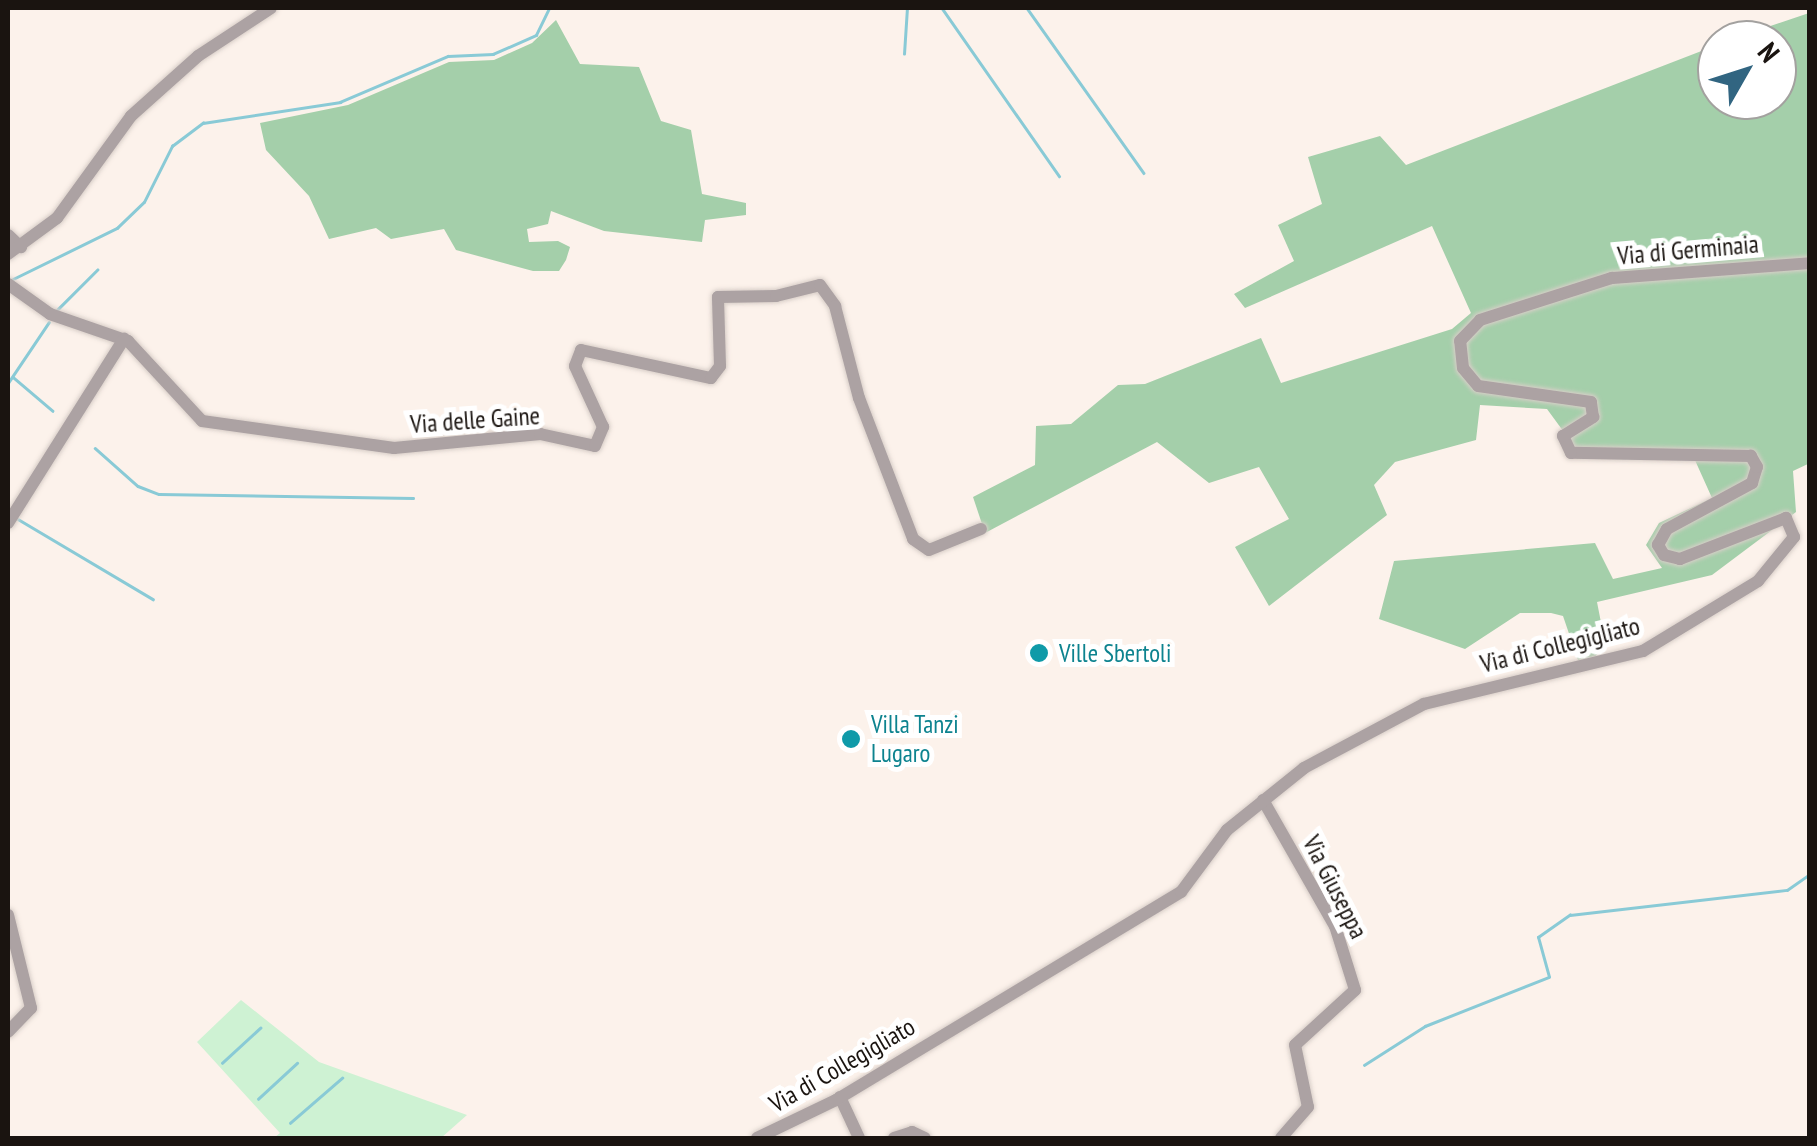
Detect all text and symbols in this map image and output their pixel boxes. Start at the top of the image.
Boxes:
north arrow [1697,20,1797,120]
text: N [1750,35,1788,70]
street label: Via di Germinaia [1616,229,1760,271]
street label: Via delle Gaine [409,401,541,439]
street label: Via di Collegigliato [1477,611,1643,679]
place label: Ville Sbertoli [1059,638,1171,668]
marker: Ville Sbertoli [1028,642,1050,664]
place label: Villa Tanzi Lugaro [871,710,959,769]
marker: Villa Tanzi Lugaro [840,728,862,750]
street label: Via Giuseppa [1296,831,1374,943]
street label: Via di Collegigliato [764,1011,920,1119]

